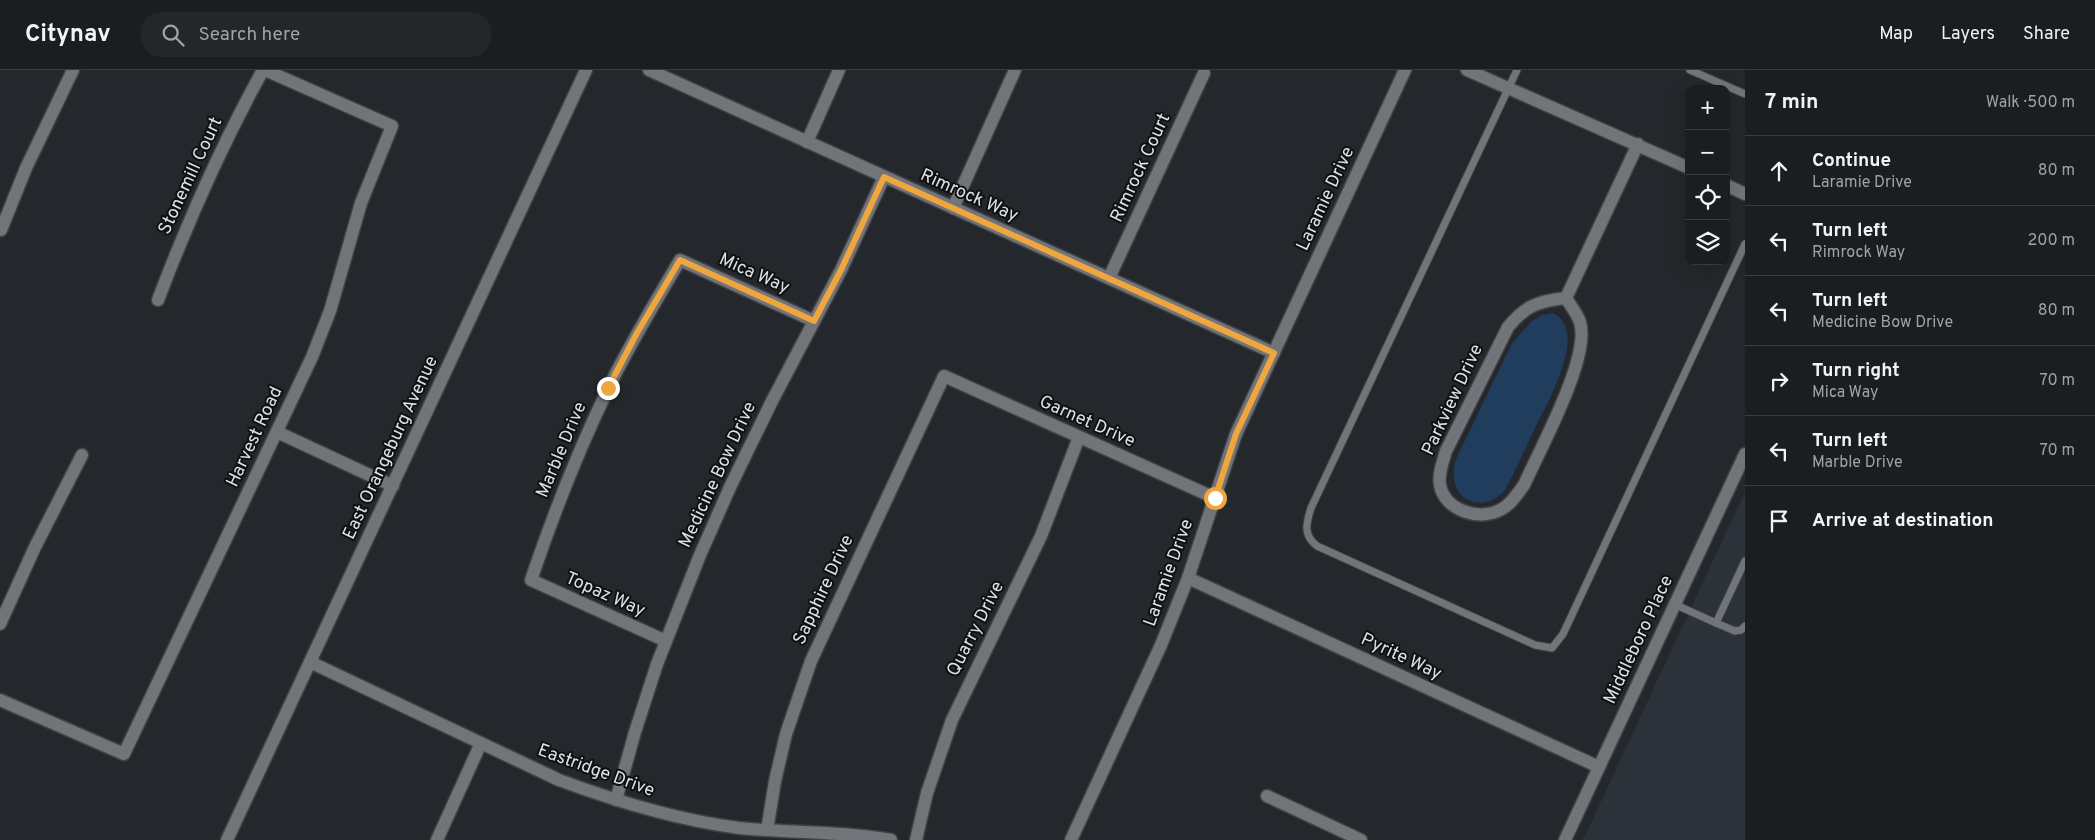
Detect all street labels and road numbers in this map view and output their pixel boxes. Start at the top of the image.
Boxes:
street label: Rimrock Court [1106,110,1176,226]
street label: Stonemill Court [154,114,228,238]
street label: Laramie Drive [1292,143,1360,255]
street label: Rimrock Way [916,164,1022,228]
street label: Mica Way [715,248,793,300]
street label: Parkview Drive [1417,341,1489,459]
street label: East Orangeburg Avenue [338,353,444,543]
street label: Harvest Road [222,383,288,491]
street label: Garnet Drive [1035,391,1139,453]
street label: Medicine Bow Drive [674,398,762,552]
street label: Marble Drive [531,399,593,501]
street label: Laramie Drive [1139,516,1199,630]
street label: Sapphire Drive [789,531,859,649]
street label: Topaz Way [561,567,649,623]
street label: Middleboro Place [1599,572,1679,708]
street label: Quarry Drive [942,578,1010,680]
street label: Pyrite Way [1357,628,1445,686]
street label: Eastridge Drive [534,739,658,803]

